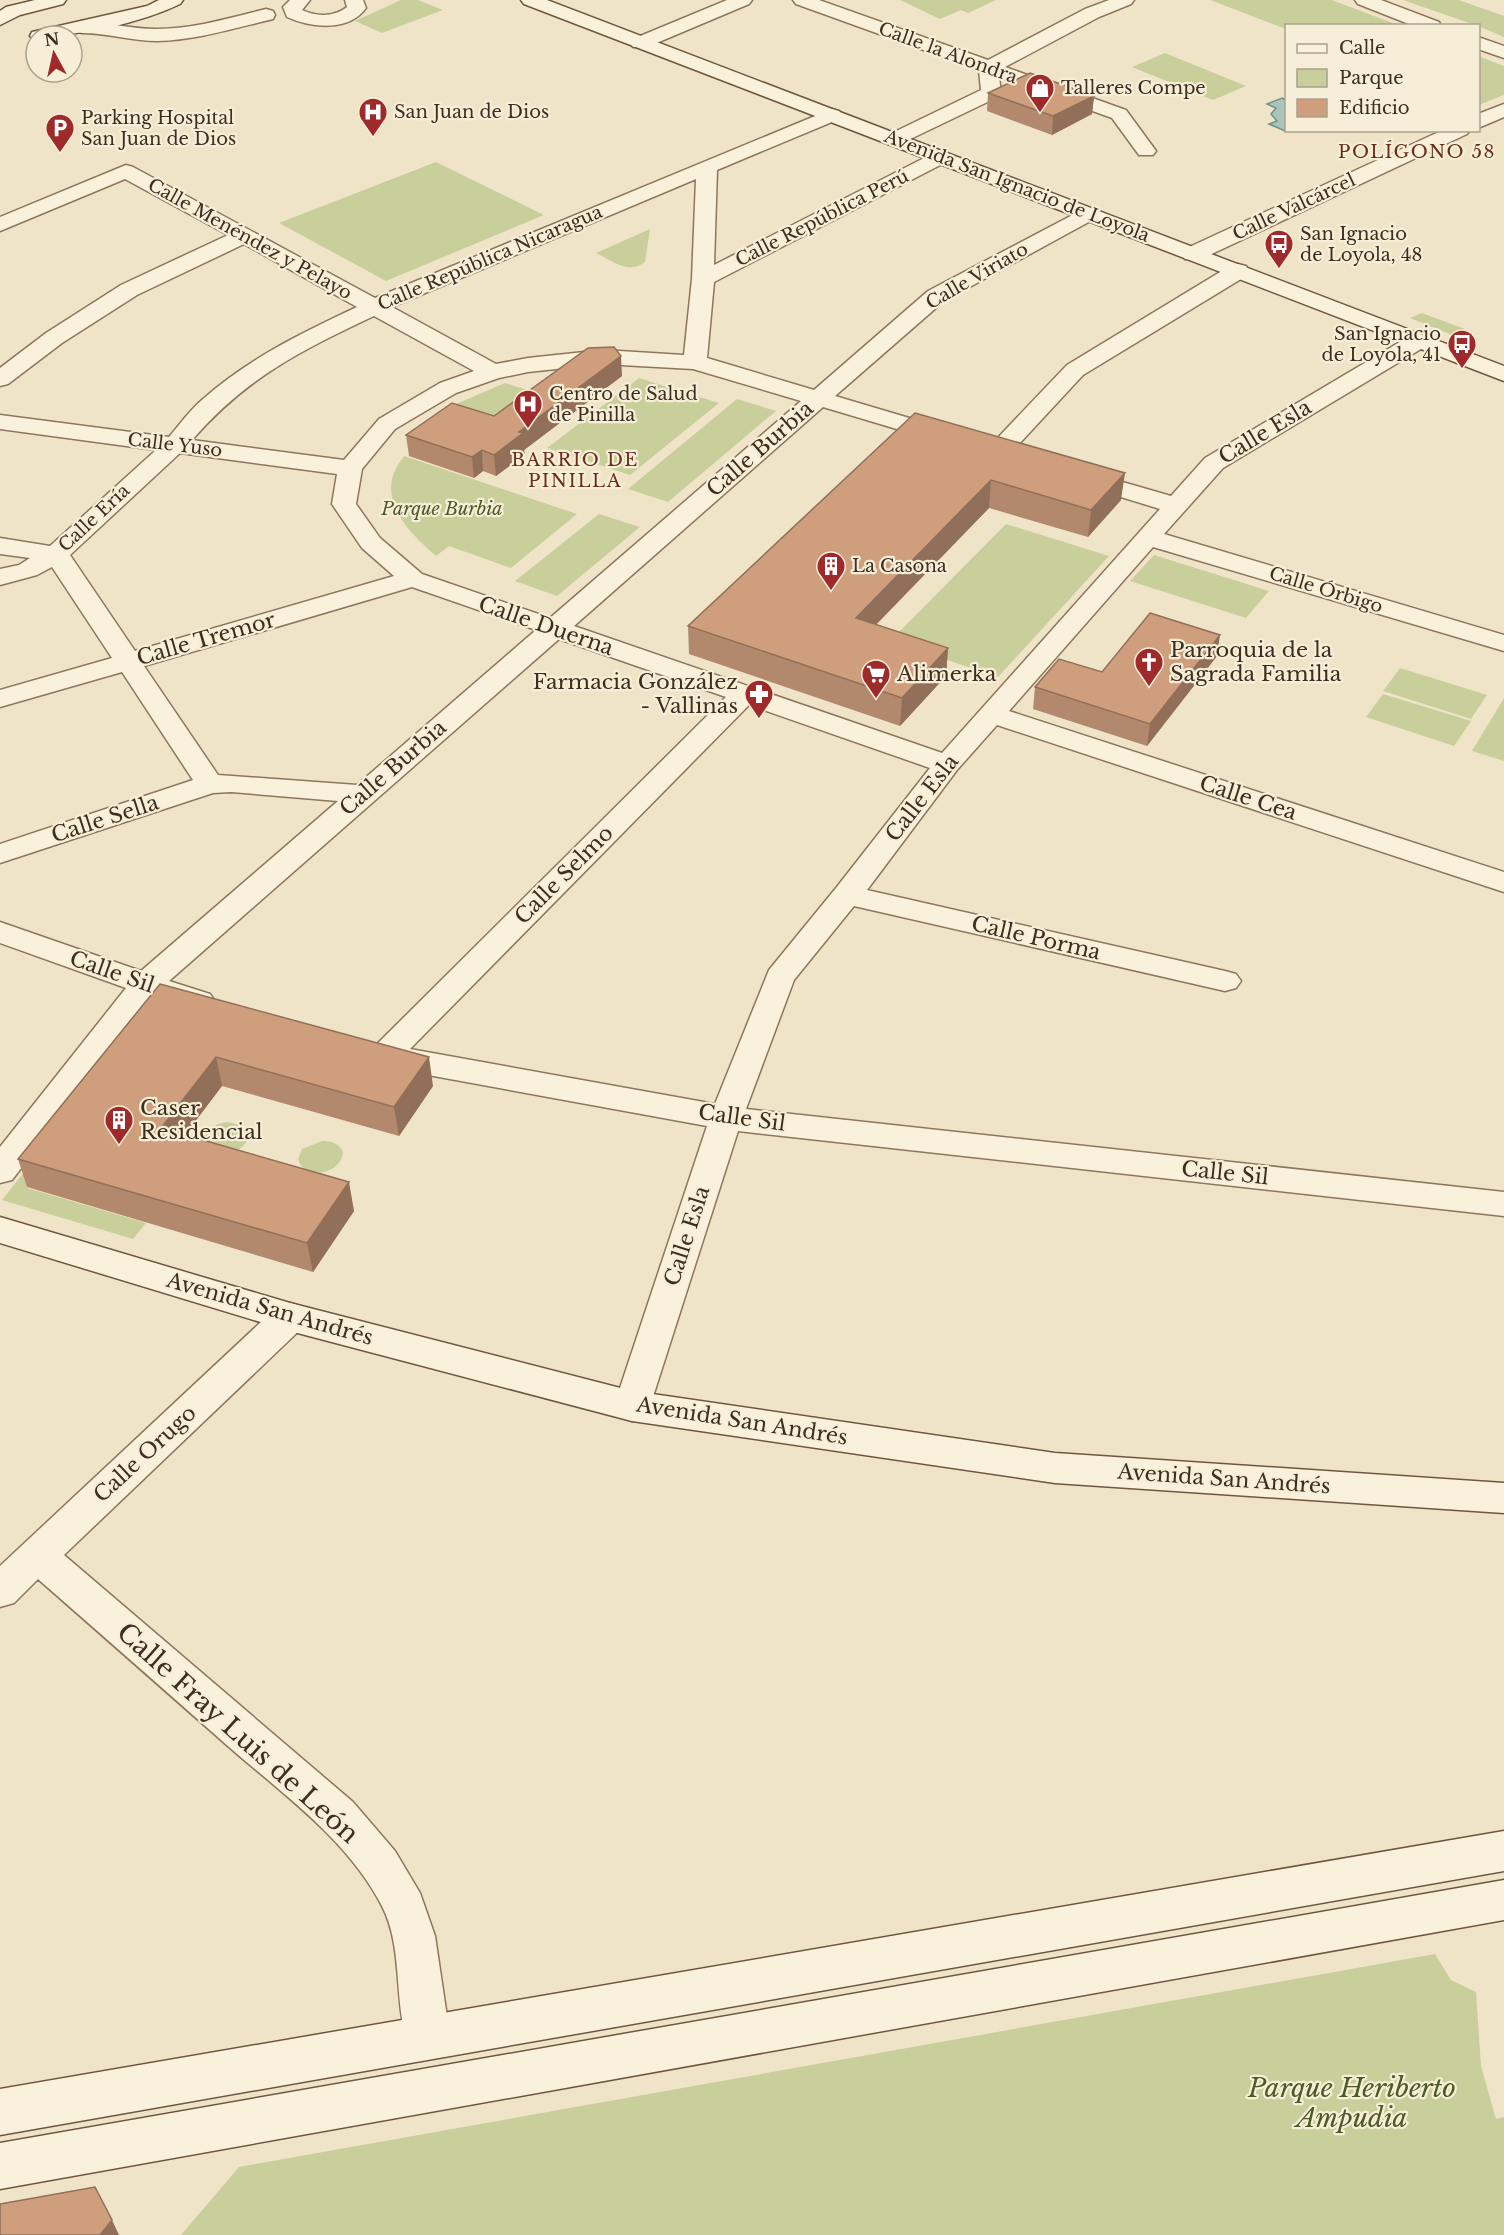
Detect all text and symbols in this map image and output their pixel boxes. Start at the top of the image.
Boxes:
street label: Calle la Alondra [876,18,1021,88]
north arrow [24,24,84,84]
legend [1285,24,1480,132]
text: N [43,28,61,50]
text: Calle [1339,37,1385,59]
text: Parque [1339,67,1404,89]
shop icon: Talleres Compe [1024,72,1056,114]
place label: Talleres Compe [1061,77,1206,99]
hospital icon: San Juan de Dios [357,96,389,138]
text: Edificio [1339,97,1410,119]
place label: San Juan de Dios [394,101,549,123]
place label: Parking Hospital San Juan de Dios [81,107,236,150]
parking icon: Parking Hospital San Juan de Dios [44,112,76,154]
street label: Avenida San Ignacio de Loyola [880,125,1153,247]
district label: POLÍGONO 58 [1338,140,1496,163]
street label: Calle República Perú [732,165,912,271]
street label: Calle Valcárcel [1229,169,1359,245]
street label: Calle Menéndez y Pelayo [144,174,356,304]
street label: Calle República Nicaragua [374,201,606,315]
place label: San Ignacio de Loyola, 48 [1300,223,1422,266]
bus stop icon: San Ignacio de Loyola, 48 [1263,228,1295,270]
street label: Calle Viriato [922,238,1032,314]
place label: San Ignacio de Loyola, 41 [1322,323,1441,366]
bus stop icon: San Ignacio de Loyola, 41 [1446,328,1478,370]
place label: Centro de Salud de Pinilla [549,383,698,426]
hospital icon: Centro de Salud de Pinilla [512,388,544,430]
street label: Calle Esla [1214,394,1316,470]
street label: Calle Burbia [701,395,819,502]
street label: Calle Yuso [126,428,224,462]
district label: BARRIO DE PINILLA [511,449,639,492]
street label: Calle Ería [54,479,134,557]
park label: Parque Burbia [380,498,503,520]
building icon: La Casona [815,550,847,592]
place label: La Casona [852,555,947,577]
street label: Calle Órbigo [1267,561,1386,618]
street label: Calle Duerna [475,591,617,661]
street label: Calle Tremor [134,607,278,671]
place label: Parroquia de la Sagrada Familia [1170,637,1342,687]
church icon: Parroquia de la Sagrada Familia [1133,646,1165,688]
supermarket icon: Alimerka [860,658,892,700]
place label: Alimerka [896,661,997,687]
place label: Farmacia González - Vallinas [533,669,738,719]
pharmacy icon: Farmacia González - Vallinas [743,678,775,720]
street label: Calle Burbia [334,714,452,821]
street label: Calle Esla [880,749,964,847]
street label: Calle Cea [1196,770,1300,826]
street label: Calle Sella [48,789,162,849]
street label: Calle Selmo [509,820,619,930]
street label: Calle Porma [969,910,1104,966]
street label: Calle Sil [66,945,158,999]
place label: Caser Residencial [140,1095,263,1145]
street label: Calle Sil [697,1099,787,1137]
building icon: Caser Residencial [103,1104,135,1146]
street label: Calle Sil [1180,1155,1270,1191]
street label: Calle Esla [659,1182,715,1289]
street label: Avenida San Andrés [163,1267,376,1351]
street label: Avenida San Andrés [633,1391,850,1451]
street label: Calle Orugo [88,1400,202,1508]
street label: Avenida San Andrés [1116,1459,1331,1499]
street label: Calle Fray Luis de León [110,1616,366,1850]
park label: Parque Heriberto Ampudia [1247,2072,1456,2134]

